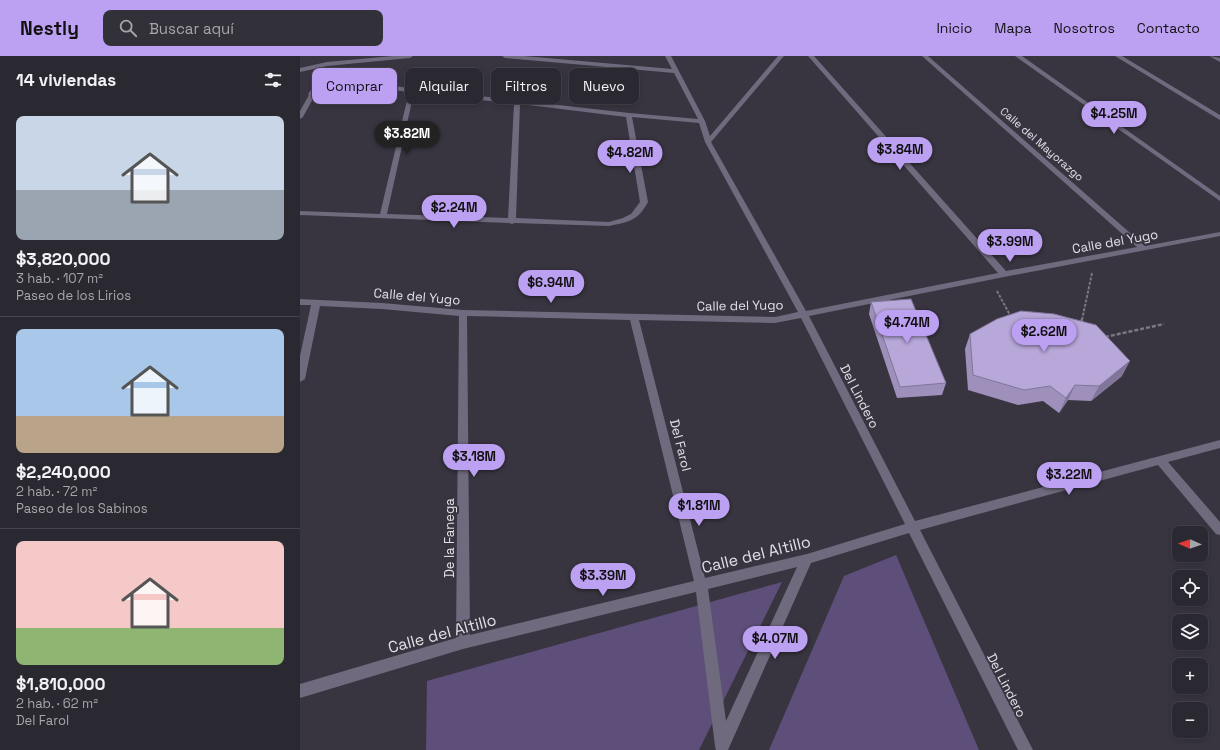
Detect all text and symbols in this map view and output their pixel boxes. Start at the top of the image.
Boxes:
search box [103,10,383,46]
text: Nestly [20,16,79,41]
icon: search [117,17,139,39]
text: Buscar aquí [149,19,234,38]
text: Inicio [936,19,972,37]
text: Mapa [994,19,1032,37]
text: Nosotros [1054,19,1115,37]
text: Contacto [1137,19,1200,37]
chip: Comprar [312,68,397,104]
chip: Alquilar [405,68,483,104]
chip: Filtros [491,68,561,104]
chip: Nuevo [569,68,639,104]
text: 14 viviendas [16,69,116,91]
icon: filters [262,69,284,91]
pin: $4.25M [1081,101,1147,135]
street label: Calle del Mayorazgo [997,104,1087,184]
text: $4.25M [1090,105,1138,122]
pin: $3.82M [374,121,440,155]
text: $3.82M [384,125,430,142]
pin: $3.84M [867,137,933,171]
pin: $4.82M [597,140,663,174]
text: $3.84M [876,141,924,158]
icon: home [114,142,186,214]
text: $4.82M [606,144,654,161]
pin: $2.24M [421,195,487,229]
text: $2.24M [431,199,477,216]
street label: Calle del Yugo [1071,226,1159,257]
pin: $3.99M [977,229,1043,263]
text: $3.99M [986,233,1034,250]
text: $3,820,000 [16,248,111,270]
text: 3 hab. · 107 m² [16,270,103,287]
pin: $6.94M [518,270,584,304]
text: $6.94M [527,274,575,291]
street label: Calle del Yugo [373,284,461,309]
text: Paseo de los Lirios [16,287,131,304]
street label: Calle del Yugo [696,296,784,315]
pin: $4.74M [874,310,940,344]
text: $4.74M [884,314,930,331]
pin: $2.62M [1011,319,1077,353]
text: $2.62M [1021,323,1067,340]
icon: home [114,355,186,427]
street label: Del Lindero [836,361,883,431]
street label: Del Farol [666,417,695,473]
pin: $3.18M [441,444,507,478]
text: $3.18M [452,448,496,465]
text: $2,240,000 [16,461,111,483]
pin: $3.22M [1036,462,1102,496]
text: $3.22M [1046,466,1092,483]
text: 2 hab. · 72 m² [16,483,97,500]
pin: $1.81M [666,493,732,527]
text: $1.81M [678,497,720,514]
street label: De la Fanega [441,498,458,578]
text: Paseo de los Sabinos [16,500,148,517]
north arrow [1172,526,1208,562]
map controls [1172,526,1208,738]
street label: Calle del Altillo [699,531,813,578]
pin: $3.39M [570,563,636,597]
icon: home [114,567,186,639]
text: $3.39M [579,567,627,584]
button: locate [1172,570,1208,606]
street label: Calle del Altillo [386,609,499,658]
button: layers [1172,614,1208,650]
pin: $4.07M [742,626,808,660]
text: $4.07M [752,630,798,647]
street label: Del Lindero [983,650,1030,720]
button: + [1172,658,1208,694]
text: $1,810,000 [16,673,106,695]
text: 2 hab. · 62 m² [16,695,98,712]
button: − [1172,702,1208,738]
text: Del Farol [16,712,69,729]

